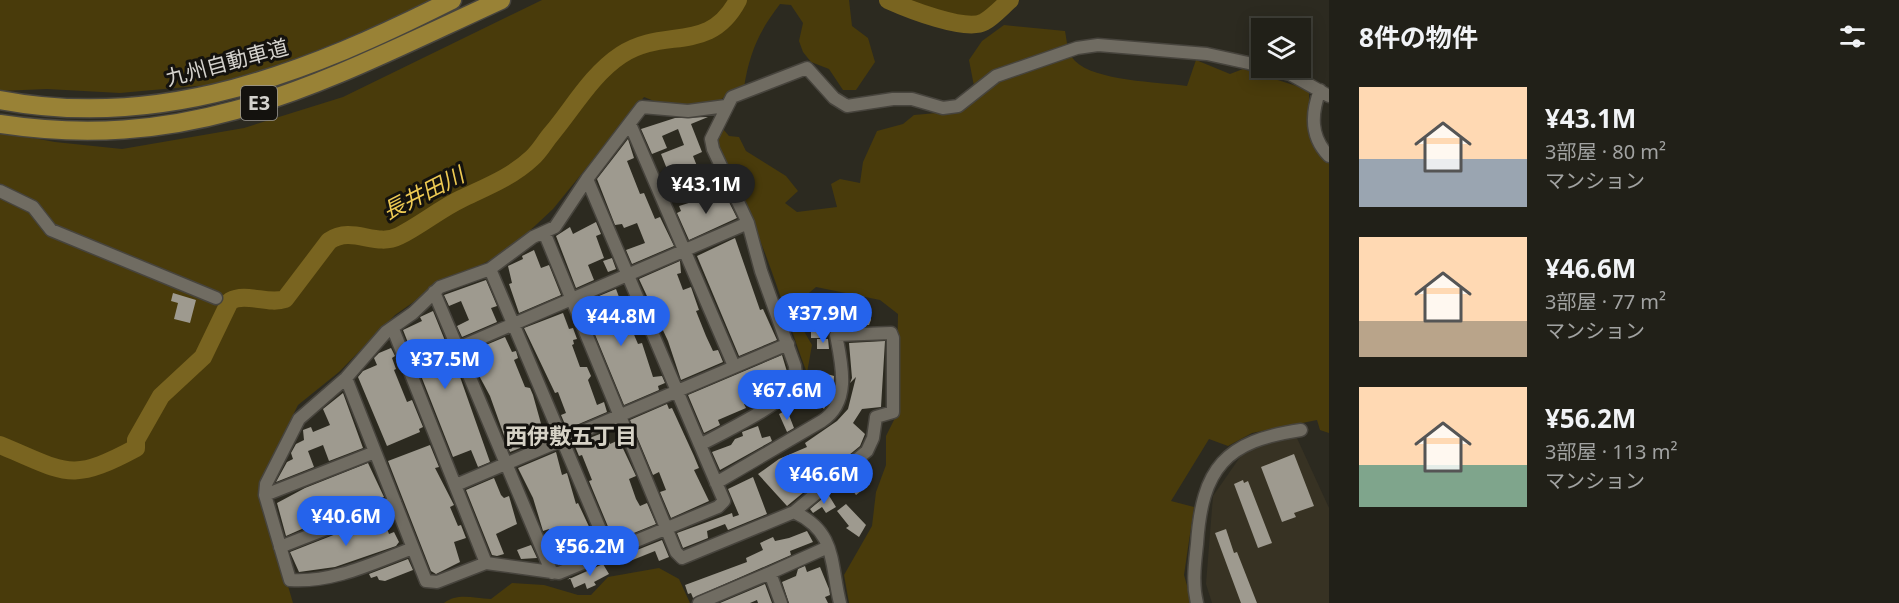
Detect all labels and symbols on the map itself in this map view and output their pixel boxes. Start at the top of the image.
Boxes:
street label: 九州自動車道 [162,32,291,92]
road number: E3 [241,86,277,120]
water label: 長井田川 [377,158,470,225]
pin: ¥43.1M [657,164,755,215]
pin: ¥37.9M [774,293,872,344]
pin: ¥44.8M [572,296,670,347]
pin: ¥37.5M [396,339,494,390]
pin: ¥67.6M [738,370,836,421]
district label: 西伊敷五丁目 [505,420,637,450]
pin: ¥46.6M [775,454,873,505]
pin: ¥40.6M [297,496,395,547]
pin: ¥56.2M [541,526,639,577]

